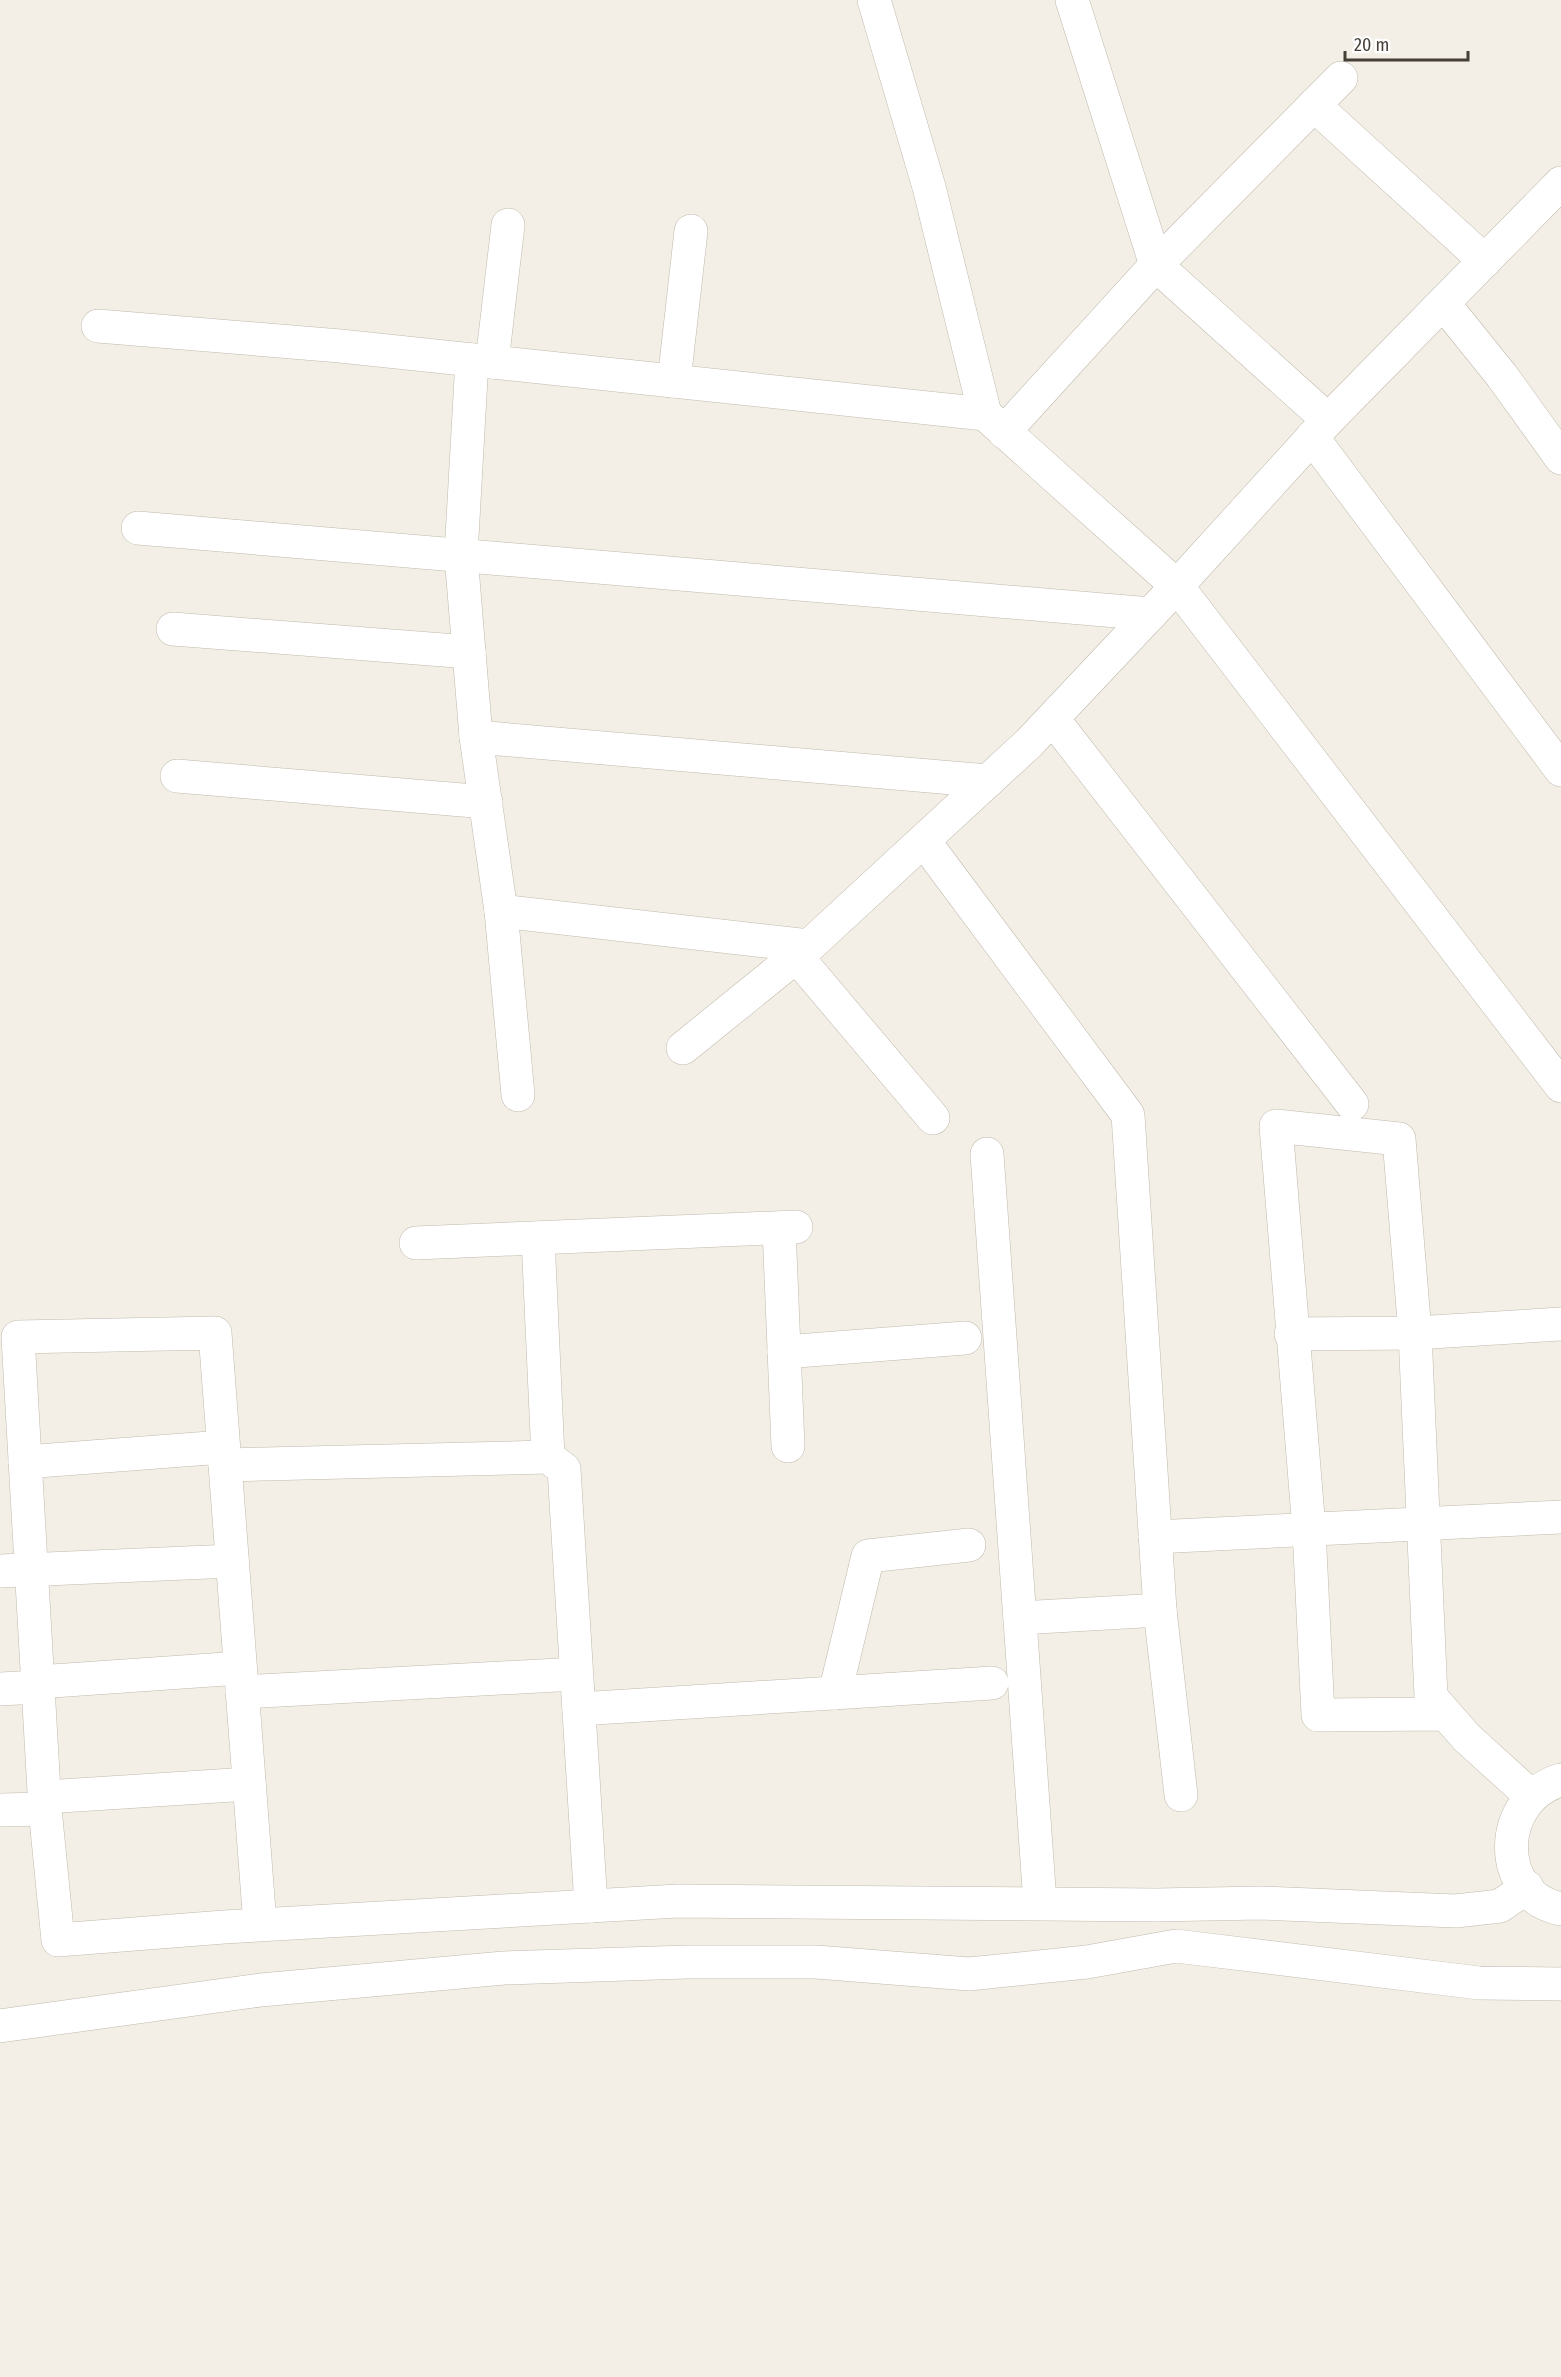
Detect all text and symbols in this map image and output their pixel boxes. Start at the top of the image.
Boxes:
scale bar [1345,24,1468,62]
text: 20 m [1354,34,1389,56]

